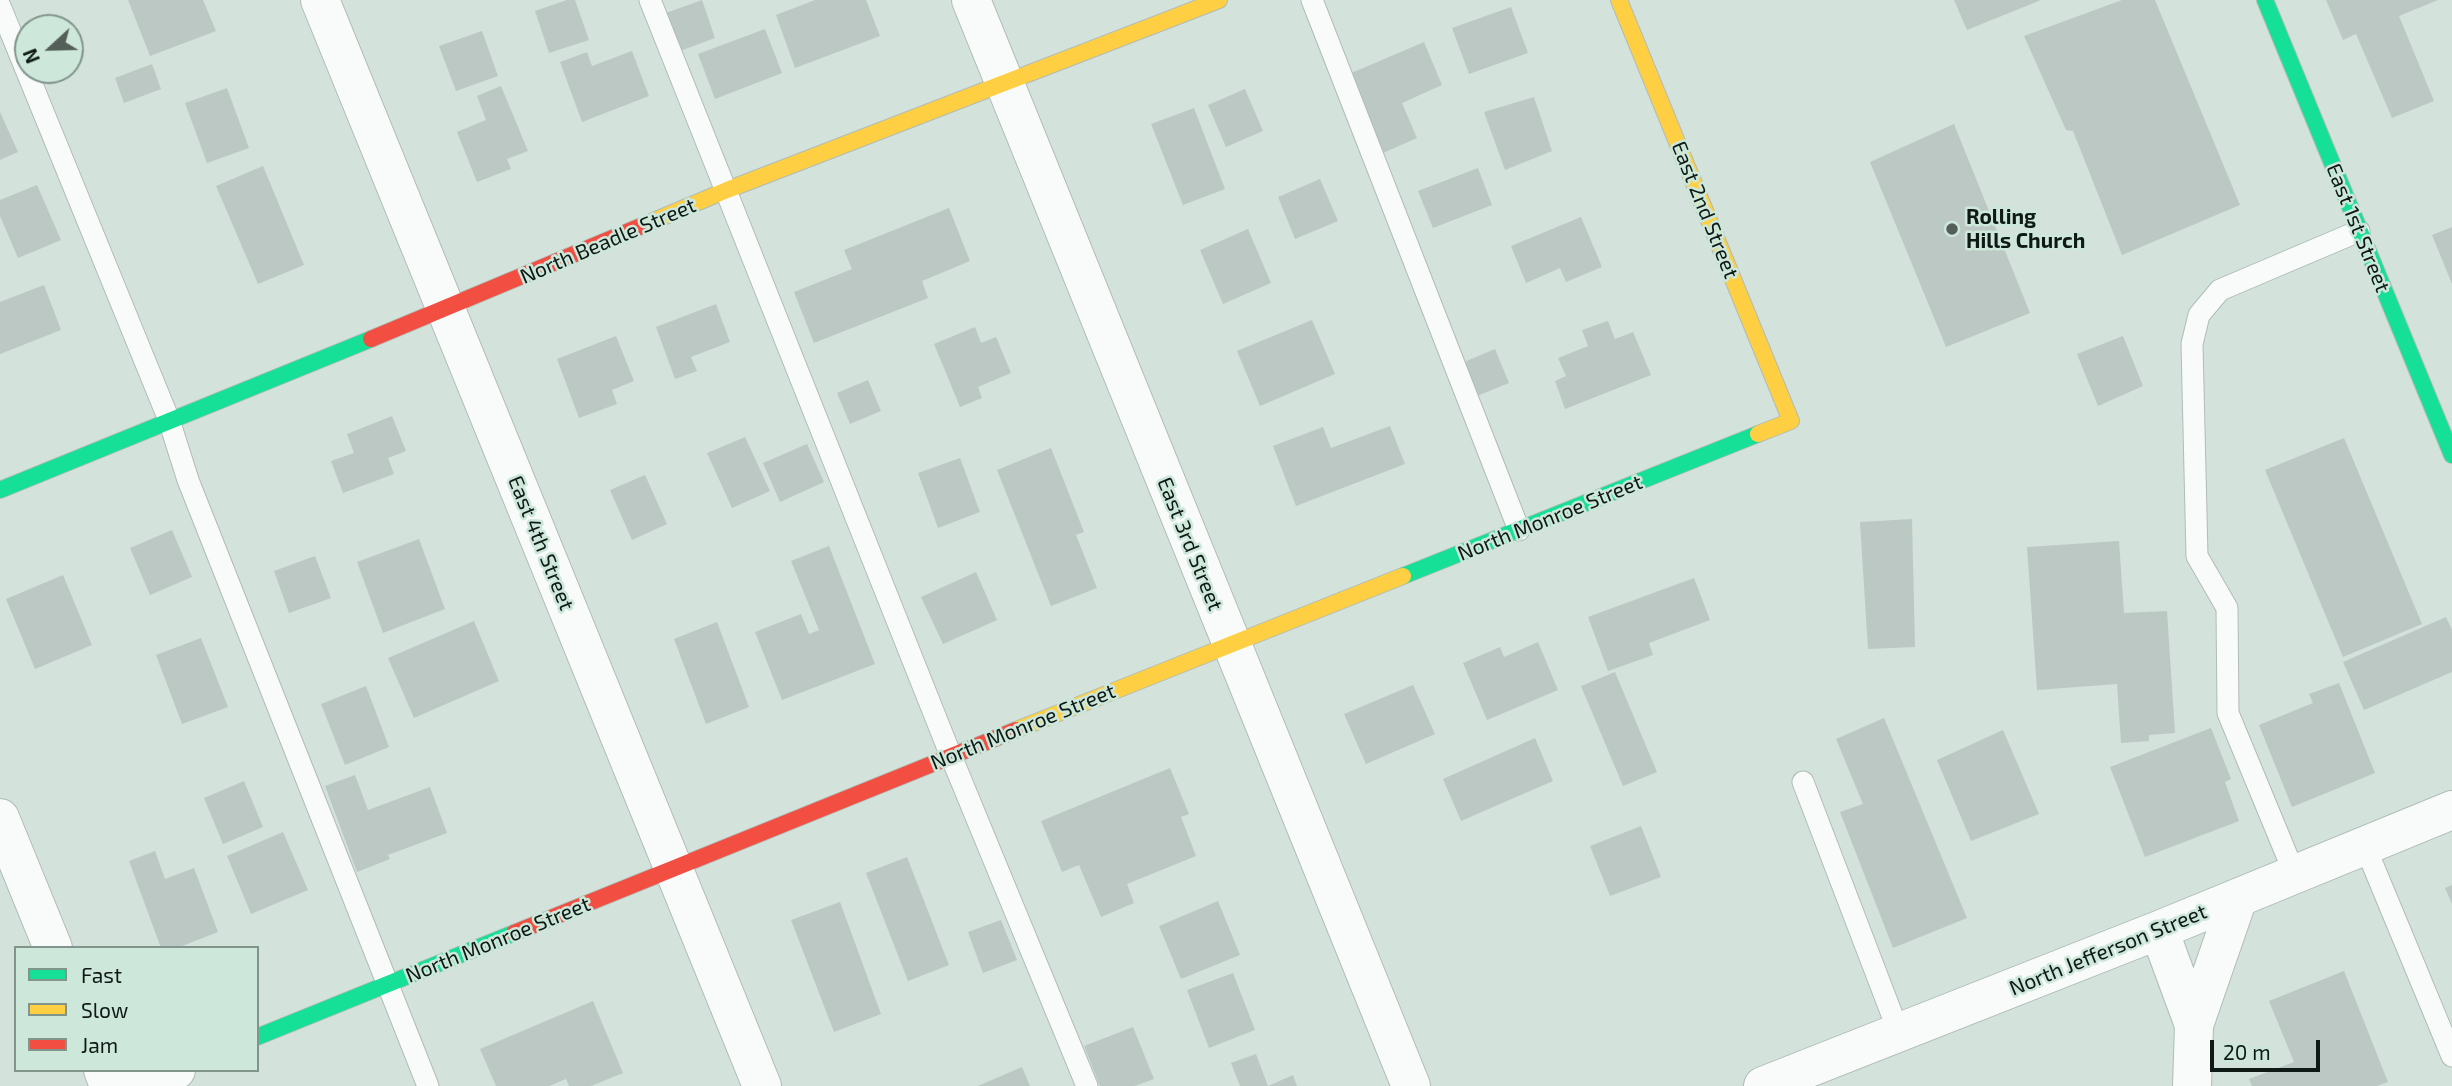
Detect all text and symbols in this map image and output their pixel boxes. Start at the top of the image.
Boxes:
north arrow [14,14,84,84]
text: N [18,46,44,67]
street label: East 2nd Street [1666,138,1744,282]
street label: East 1st Street [2321,160,2395,296]
street label: North Beadle Street [516,193,700,289]
place label: Rolling Hills Church [1966,204,2085,254]
marker: Rolling Hills Church [1944,221,1960,237]
street label: North Monroe Street [1454,469,1646,567]
street label: East 4th Street [503,472,579,614]
street label: East 3rd Street [1152,474,1228,614]
street label: North Monroe Street [927,678,1119,776]
street label: North Monroe Street [402,891,594,989]
street label: North Jefferson Street [2006,899,2210,1001]
legend [14,946,259,1072]
text: Fast [81,962,122,987]
text: Slow [81,997,128,1022]
scale bar [2214,1026,2324,1070]
text: Jam [81,1032,118,1057]
text: 20 m [2223,1039,2271,1064]

